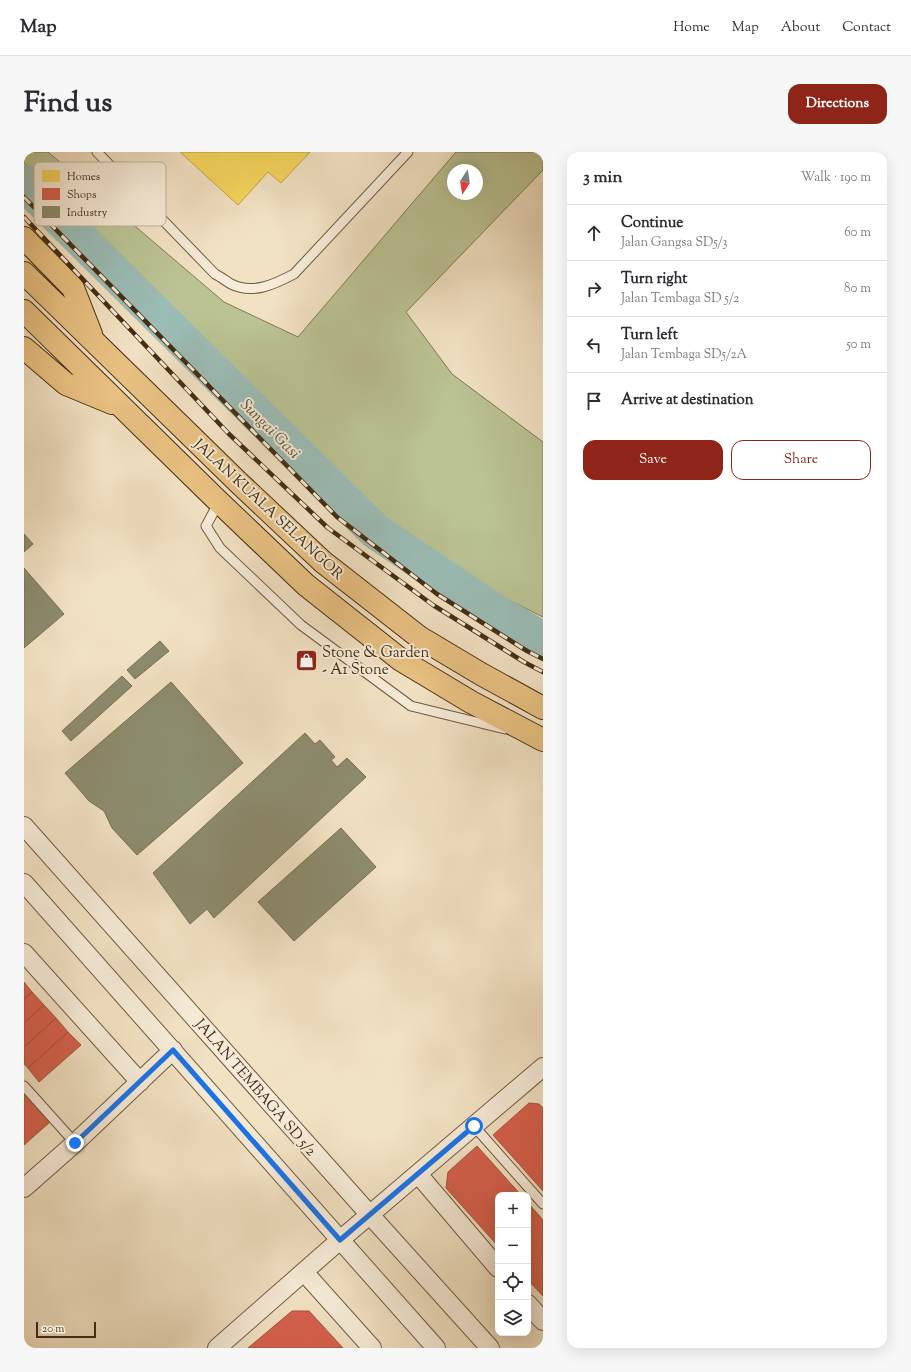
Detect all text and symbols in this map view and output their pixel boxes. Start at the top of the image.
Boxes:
text: Map [20,14,57,41]
text: Home [673,18,710,38]
text: Map [732,18,759,38]
text: About [781,18,820,38]
text: Contact [842,18,891,38]
text: Find us [24,84,112,124]
button: Directions [788,84,887,124]
legend [34,162,166,226]
north arrow [447,164,483,200]
text: 3 min [583,166,622,190]
text: Homes [67,169,100,185]
text: Walk · 190 m [801,169,871,187]
text: Shops [67,187,96,203]
text: Industry [67,205,108,221]
text: Continue [621,213,683,234]
icon: ahead [583,222,605,244]
text: 60 m [844,224,871,242]
text: Jalan Gangsa SD5/3 [621,234,727,252]
text: Turn right [621,269,687,290]
icon: right [583,278,605,300]
text: 80 m [844,280,871,298]
text: Jalan Tembaga SD 5/2 [621,290,739,308]
text: Turn left [621,325,678,346]
icon: left [583,334,605,356]
text: 50 m [846,336,871,354]
text: Jalan Tembaga SD5/2A [621,346,747,364]
icon: arrive [583,390,605,412]
text: Arrive at destination [621,390,754,411]
water label: Sungai Gasi [234,395,304,465]
street label: JALAN KUALA SELANGOR [188,434,348,586]
button: Save [583,440,723,480]
button: Share [731,440,871,480]
place label: Stone & Garden - A1 Stone [322,643,429,681]
shop icon: Stone & Garden - A1 Stone [294,648,320,674]
street label: JALAN TEMBAGA SD 5/2 [189,1014,320,1161]
route start [465,1117,483,1135]
route end [66,1134,84,1152]
map controls [495,1192,531,1336]
button: + [495,1192,531,1228]
button: − [495,1228,531,1264]
button: locate [495,1264,531,1300]
button: layers [495,1300,531,1336]
scale bar [36,1320,96,1339]
text: 20 m [42,1321,64,1337]

